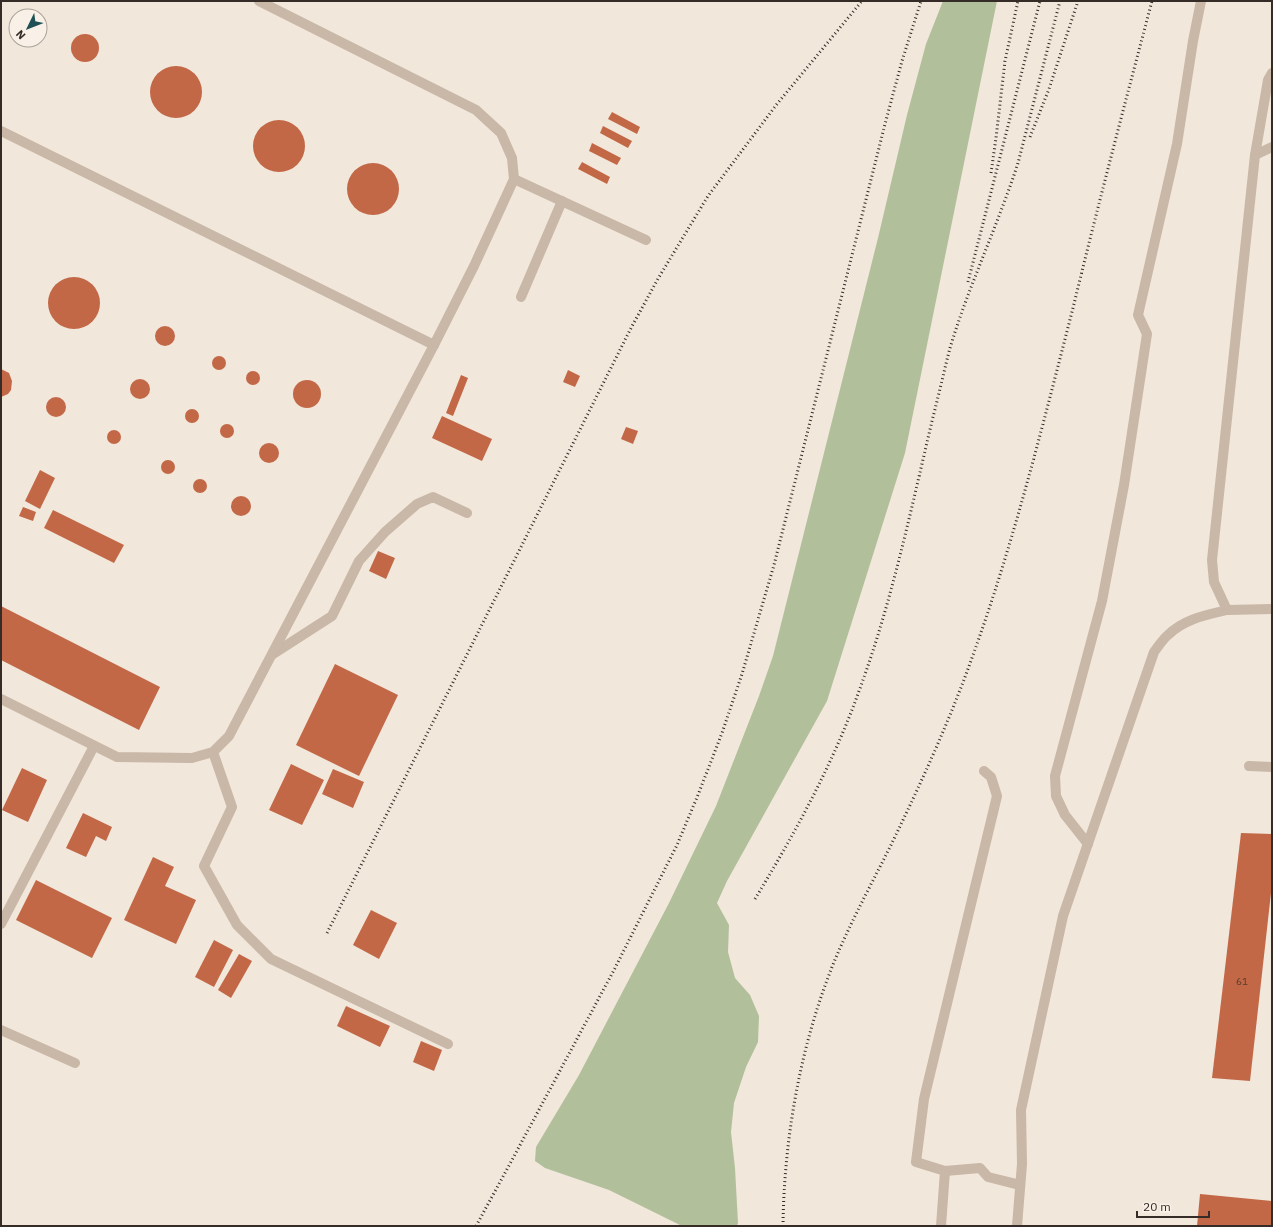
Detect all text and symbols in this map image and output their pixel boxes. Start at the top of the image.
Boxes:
north arrow [8,8,48,48]
text: N [13,27,29,43]
house number: 61 [1236,975,1248,988]
scale bar [1137,1193,1209,1219]
text: 20 m [1143,1199,1171,1214]

